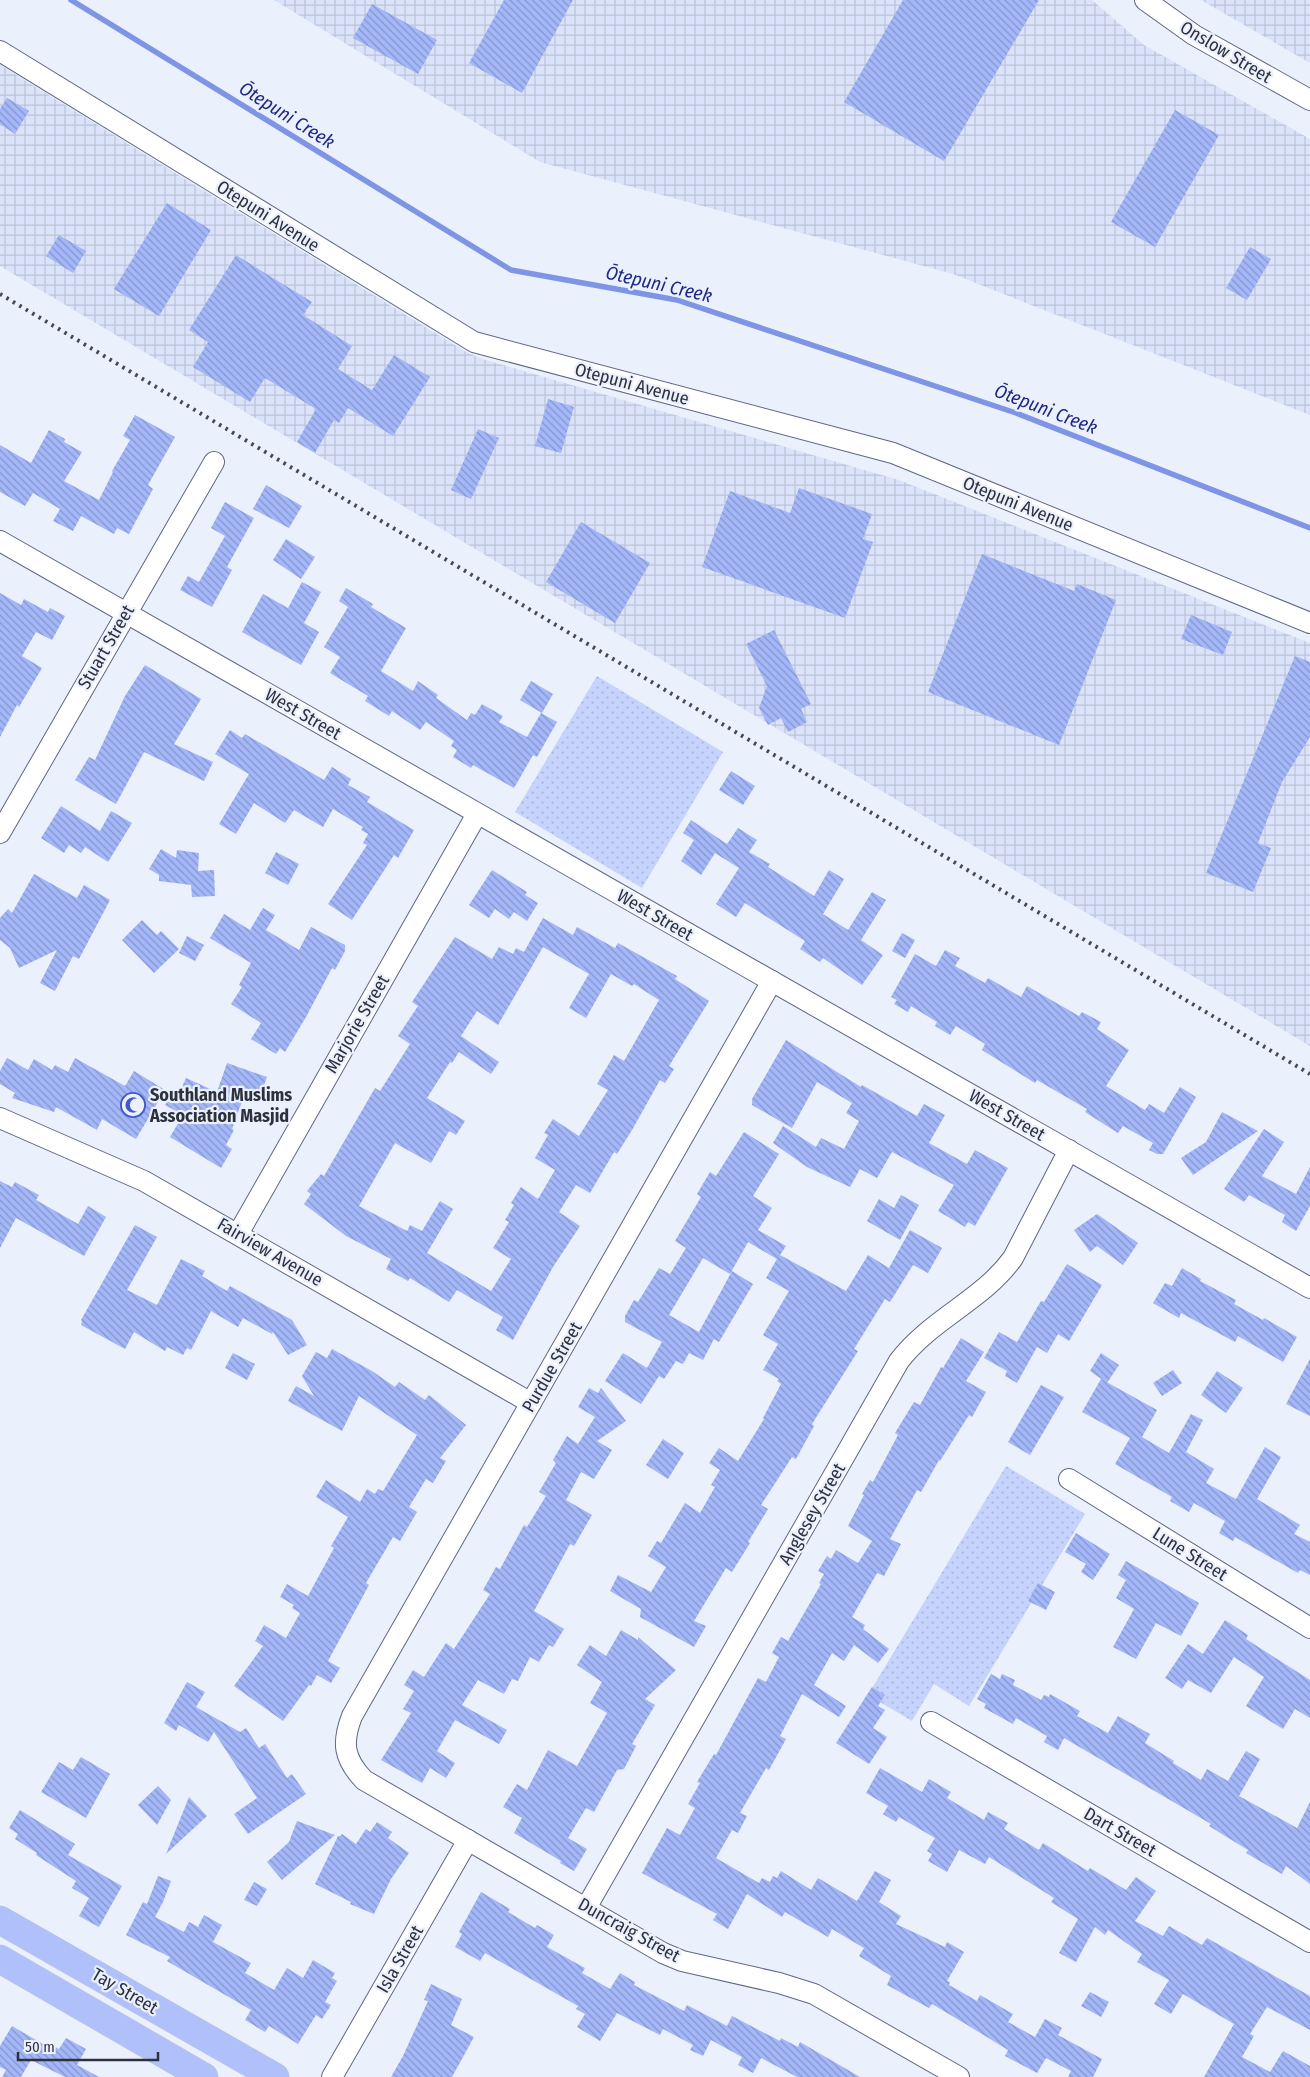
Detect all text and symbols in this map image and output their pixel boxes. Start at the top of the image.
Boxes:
street label: Onslow Street [1176,16,1276,88]
water label: Ōtepuni Creek [235,77,339,153]
street label: Otepuni Avenue [212,176,324,256]
water label: Ōtepuni Creek [604,261,714,307]
street label: Otepuni Avenue [573,358,692,410]
water label: Ōtepuni Creek [991,379,1101,439]
street label: Otepuni Avenue [960,472,1077,536]
street label: Stuart Street [73,601,139,693]
street label: West Street [261,683,345,745]
street label: West Street [613,884,697,946]
street label: Marjorie Street [320,971,394,1077]
place label: Southland Muslims Association Masjid [149,1084,292,1127]
street label: West Street [965,1084,1049,1146]
mosque icon: Southland Muslims Association Masjid [120,1092,146,1118]
street label: Fairview Avenue [213,1213,327,1291]
street label: Purdue Street [517,1318,587,1416]
street label: Anglesey Street [774,1459,850,1569]
street label: Lune Street [1149,1522,1232,1586]
street label: Dart Street [1080,1803,1160,1862]
street label: Duncraig Street [574,1893,684,1967]
street label: Isla Street [372,1921,428,1997]
street label: Tay Street [88,1963,162,2019]
scale bar [18,2030,158,2062]
text: 50 m [25,2038,55,2056]

